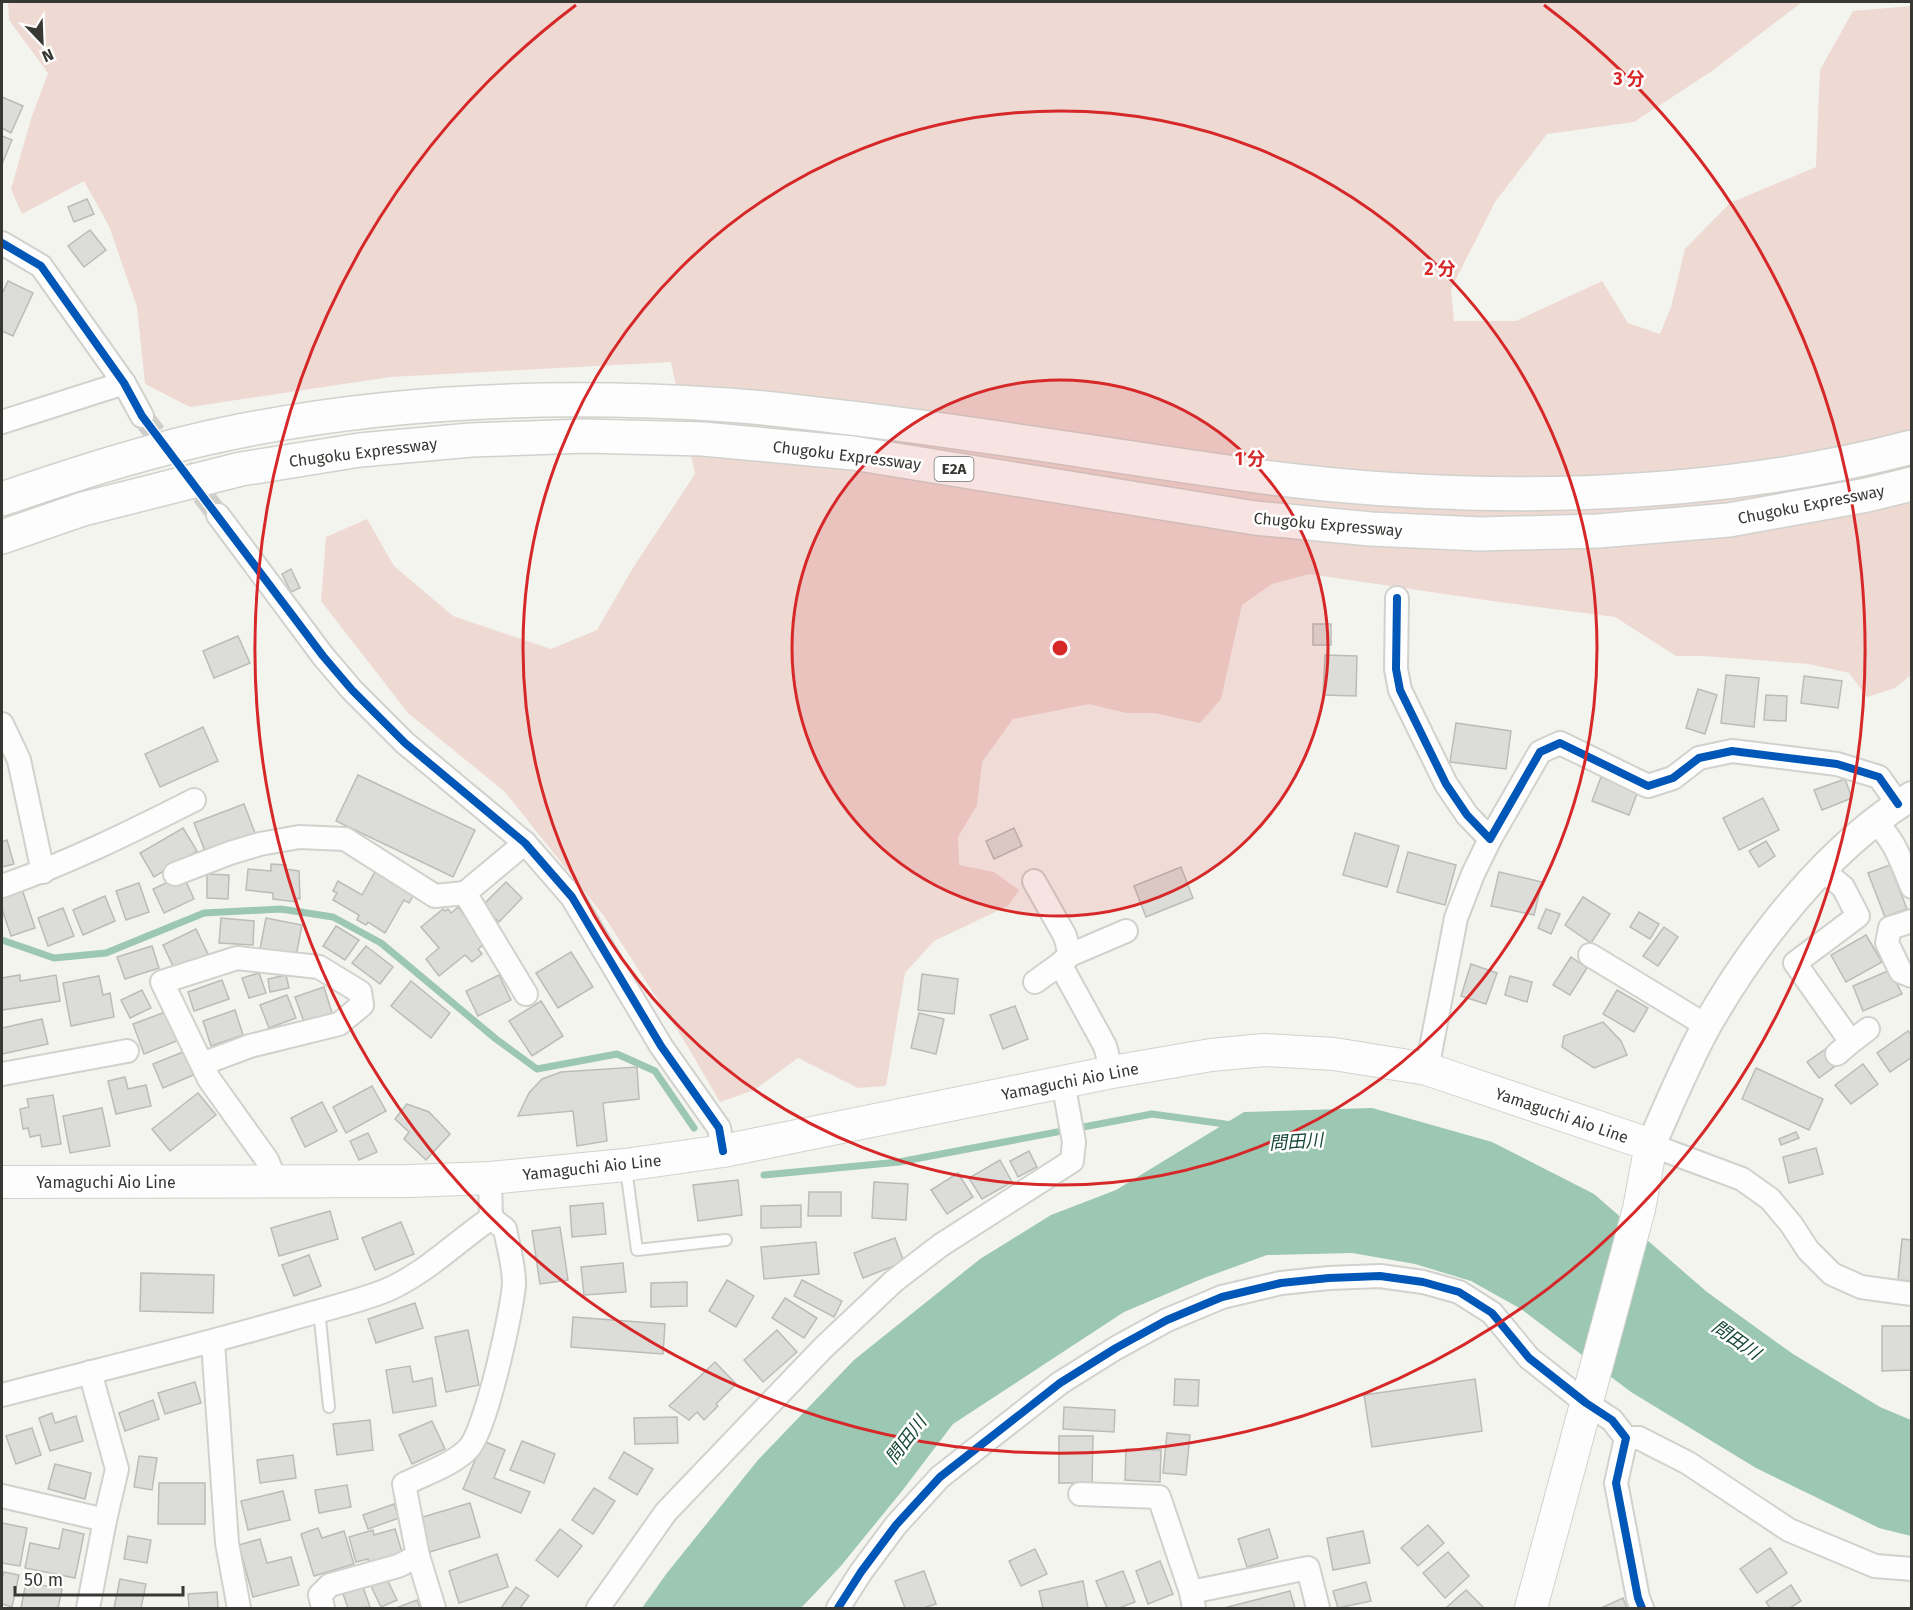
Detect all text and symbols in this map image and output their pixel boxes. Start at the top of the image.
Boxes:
north arrow [12,12,72,72]
text: N [39,45,56,66]
text: 3 分 [1612,68,1645,90]
text: 2 分 [1424,258,1456,280]
street label: Chugoku Expressway [288,434,438,471]
street label: Chugoku Expressway [772,437,922,474]
text: 1 分 [1235,448,1265,470]
road number: E2A [934,457,974,481]
street label: Chugoku Expressway [1736,481,1886,528]
street label: Chugoku Expressway [1253,509,1403,540]
centre of rings [1050,638,1070,658]
street label: Yamaguchi Aio Line [1000,1059,1140,1104]
street label: Yamaguchi Aio Line [1493,1084,1631,1147]
water label: 問田川 [1268,1129,1326,1155]
street label: Yamaguchi Aio Line [522,1151,662,1184]
street label: Yamaguchi Aio Line [36,1173,176,1192]
water label: 問田川 [1708,1316,1766,1366]
water label: 問田川 [881,1410,932,1468]
scale bar [15,1559,183,1597]
text: 50 m [24,1569,63,1591]

